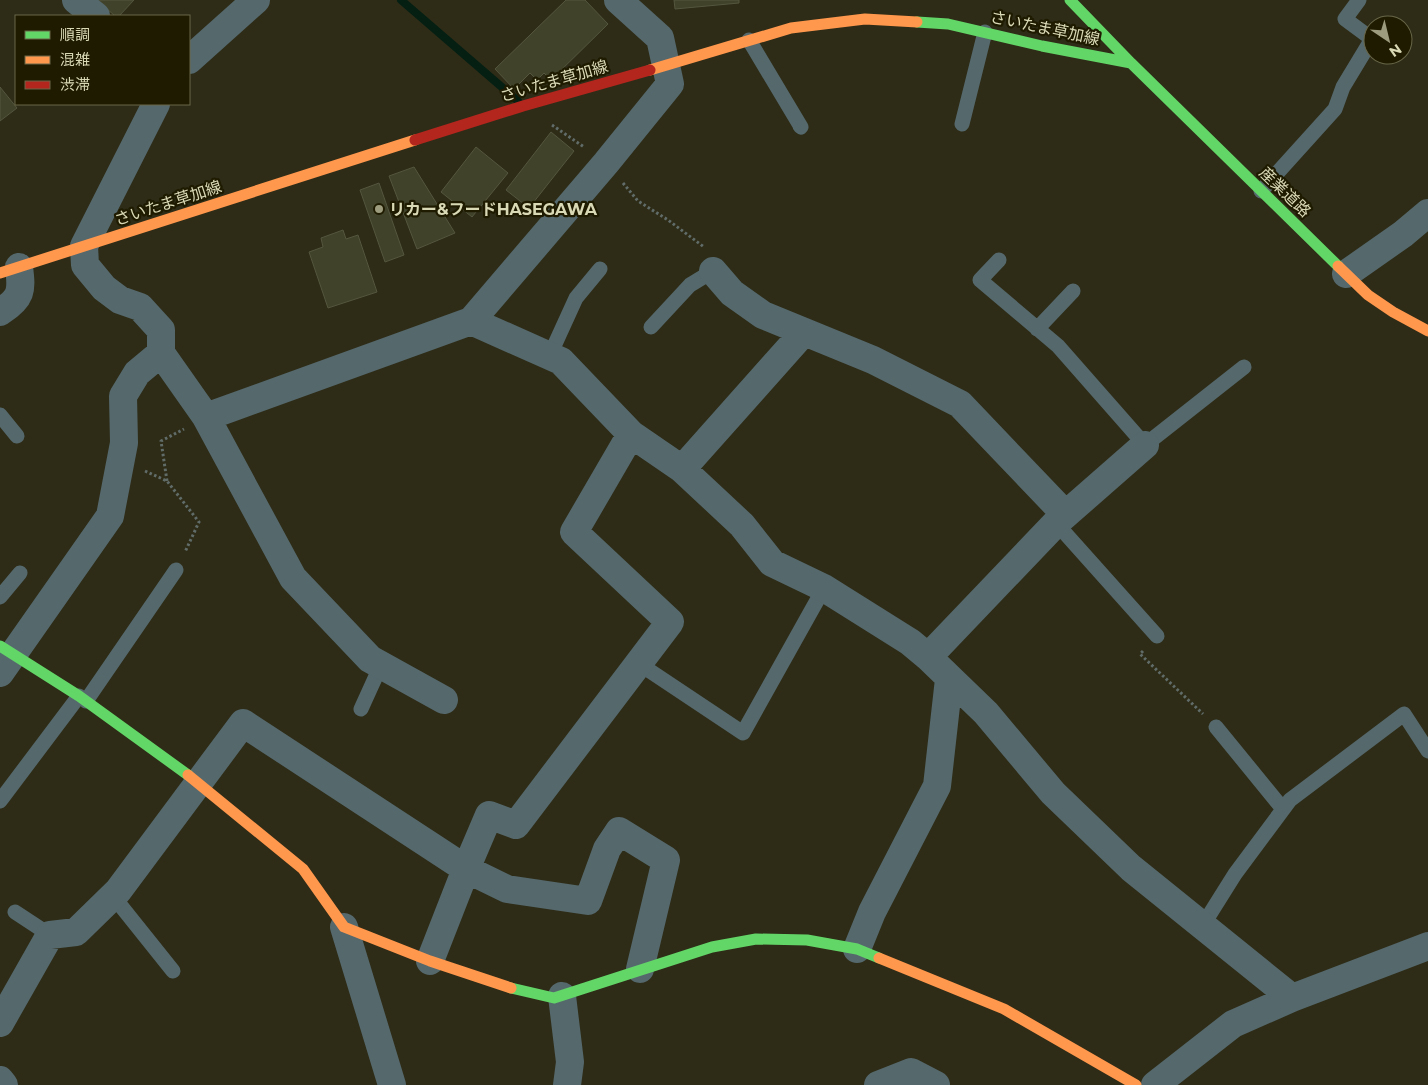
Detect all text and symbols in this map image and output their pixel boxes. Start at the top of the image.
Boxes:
street label: さいたま草加線 [988,7,1102,49]
legend [15,15,190,105]
north arrow [1363,15,1413,65]
text: 順調 [60,25,90,44]
text: N [1386,40,1405,61]
text: 混雑 [60,50,90,69]
street label: さいたま草加線 [498,56,610,106]
text: 渋滞 [60,75,90,94]
street label: 産業道路 [1255,163,1315,221]
street label: さいたま草加線 [112,177,224,229]
place label: リカー&フードHASEGAWA [389,200,598,219]
marker: リカー&フードHASEGAWA [373,203,385,215]

